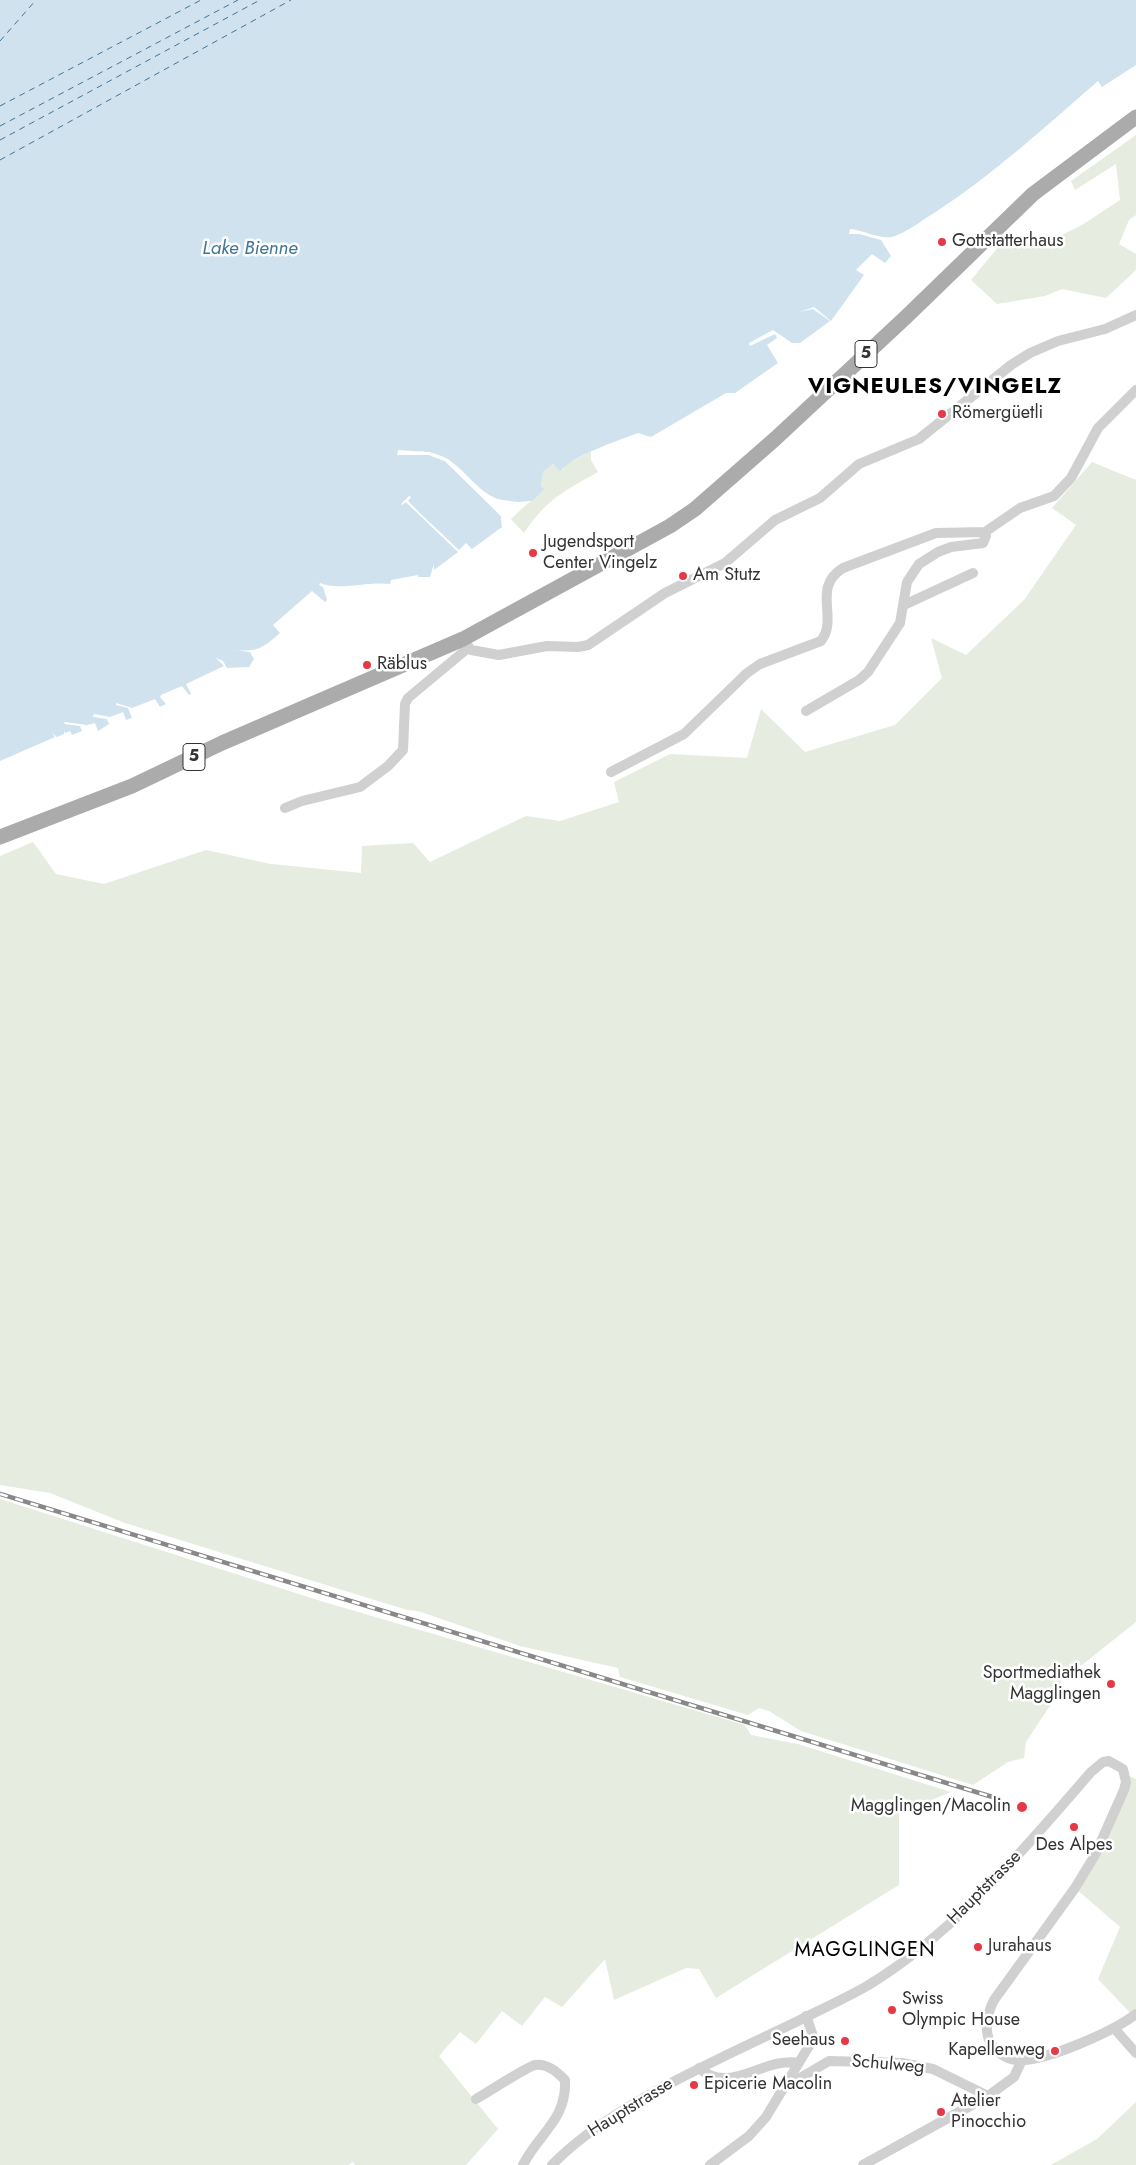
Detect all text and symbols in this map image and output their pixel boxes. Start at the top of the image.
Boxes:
place label: Gottstatterhaus [952,231,1064,253]
marker: Gottstatterhaus [936,236,948,248]
water label: Lake Bienne [202,238,298,260]
road number: 5 [855,340,877,368]
district label: VIGNEULES/VINGELZ [806,375,1064,401]
place label: Römergüetli [952,403,1043,425]
marker: Römergüetli [936,408,948,420]
place label: Jugendsport Center Vingelz [543,532,657,574]
marker: Jugendsport Center Vingelz [527,547,539,559]
place label: Am Stutz [693,565,761,587]
marker: Am Stutz [677,570,689,582]
place label: Räblus [377,654,427,676]
marker: Räblus [361,659,373,671]
road number: 5 [183,744,205,770]
place label: Sportmediathek Magglingen [983,1663,1101,1706]
marker: Sportmediathek Magglingen [1105,1678,1117,1690]
place label: Magglingen/Macolin [851,1796,1011,1818]
marker: Magglingen/Macolin [1015,1800,1029,1814]
marker: Des Alpes [1068,1821,1080,1833]
place label: Des Alpes [1036,1835,1112,1857]
street label: Hauptstrasse [944,1847,1026,1929]
place label: Jurahaus [988,1936,1051,1958]
district label: MAGGLINGEN [793,1939,937,1963]
marker: Jurahaus [972,1941,984,1953]
place label: Swiss Olympic House [902,1989,1020,2032]
marker: Swiss Olympic House [886,2004,898,2016]
place label: Seehaus [772,2030,835,2052]
marker: Seehaus [839,2035,851,2047]
place label: Kapellenweg [948,2040,1045,2062]
marker: Kapellenweg [1049,2045,1061,2057]
street label: Schulweg [851,2051,925,2079]
street label: Hauptstrasse [585,2073,677,2143]
place label: Epicerie Macolin [704,2074,832,2096]
marker: Epicerie Macolin [688,2079,700,2091]
place label: Atelier Pinocchio [951,2091,1026,2134]
marker: Atelier Pinocchio [935,2106,947,2118]

